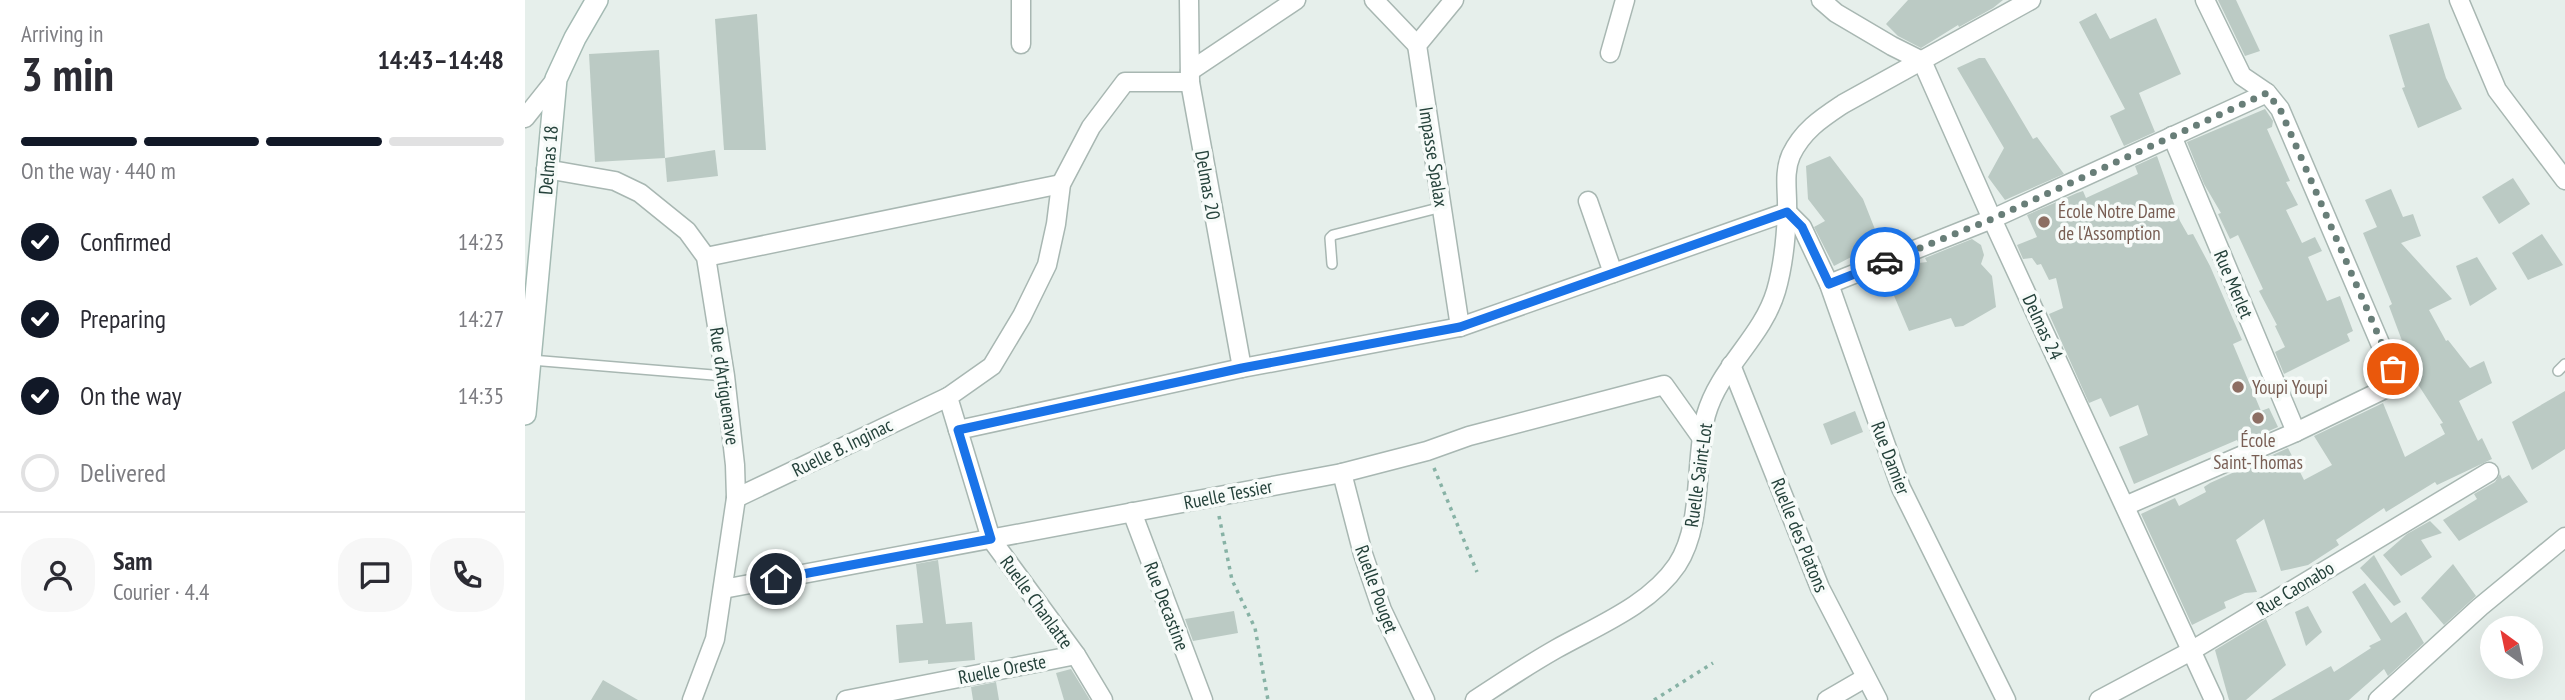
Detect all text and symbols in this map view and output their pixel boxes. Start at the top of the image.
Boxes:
text: Arriving in [21,19,103,48]
text: 14:43–14:48 [377,43,504,76]
text: 3 min [21,44,114,104]
street label: Impasse Spalax [1414,105,1454,209]
street label: Delmas 18 [533,124,563,196]
street label: Delmas 20 [1190,149,1226,221]
text: On the way · 440 m [21,156,176,185]
place label: École Notre Dame de l'Assomption [2058,199,2176,245]
marker: École Notre Dame de l'Assomption [2036,214,2052,230]
icon: check [21,223,59,261]
text: Confirmed [80,225,171,258]
text: 14:23 [458,227,504,256]
courier [1850,227,1920,297]
icon: car [1866,243,1904,281]
street label: Rue Merlet [2209,246,2259,322]
street label: Delmas 24 [2017,290,2069,364]
icon: check [21,300,59,338]
text: Preparing [80,302,166,335]
text: 14:27 [458,304,504,333]
street label: Rue d'Artiguenave [705,326,745,446]
pin [2363,339,2423,399]
icon: bag [2374,350,2412,388]
place label: Youpi Youpi [2252,375,2328,399]
icon: check [21,377,59,415]
text: On the way [80,379,182,412]
marker: Youpi Youpi [2230,379,2246,395]
text: 14:35 [458,381,504,410]
marker: École Saint-Thomas [2250,410,2266,426]
street label: Ruelle B. Inginac [788,412,896,482]
street label: Rue Damier [1866,418,1916,499]
street label: Ruelle Saint-Lot [1679,421,1717,529]
place label: École Saint-Thomas [2213,428,2303,474]
text: Delivered [80,456,166,489]
street label: Ruelle Tessier [1182,473,1275,514]
street label: Ruelle des Platons [1766,474,1834,596]
button: person [21,538,95,612]
button: chat [338,538,412,612]
button: phone [430,538,504,612]
street label: Ruelle Pouget [1350,542,1404,637]
text: Sam [113,544,152,577]
pin [746,549,806,609]
street label: Ruelle Chanlatte [995,551,1079,653]
street label: Rue Caonabo [2252,556,2338,620]
street label: Rue Decastine [1139,558,1195,654]
icon: home [757,560,795,598]
text: Courier · 4.4 [113,577,209,606]
north arrow [2480,616,2543,679]
map controls [2480,616,2543,679]
street label: Ruelle Oreste [956,649,1048,689]

